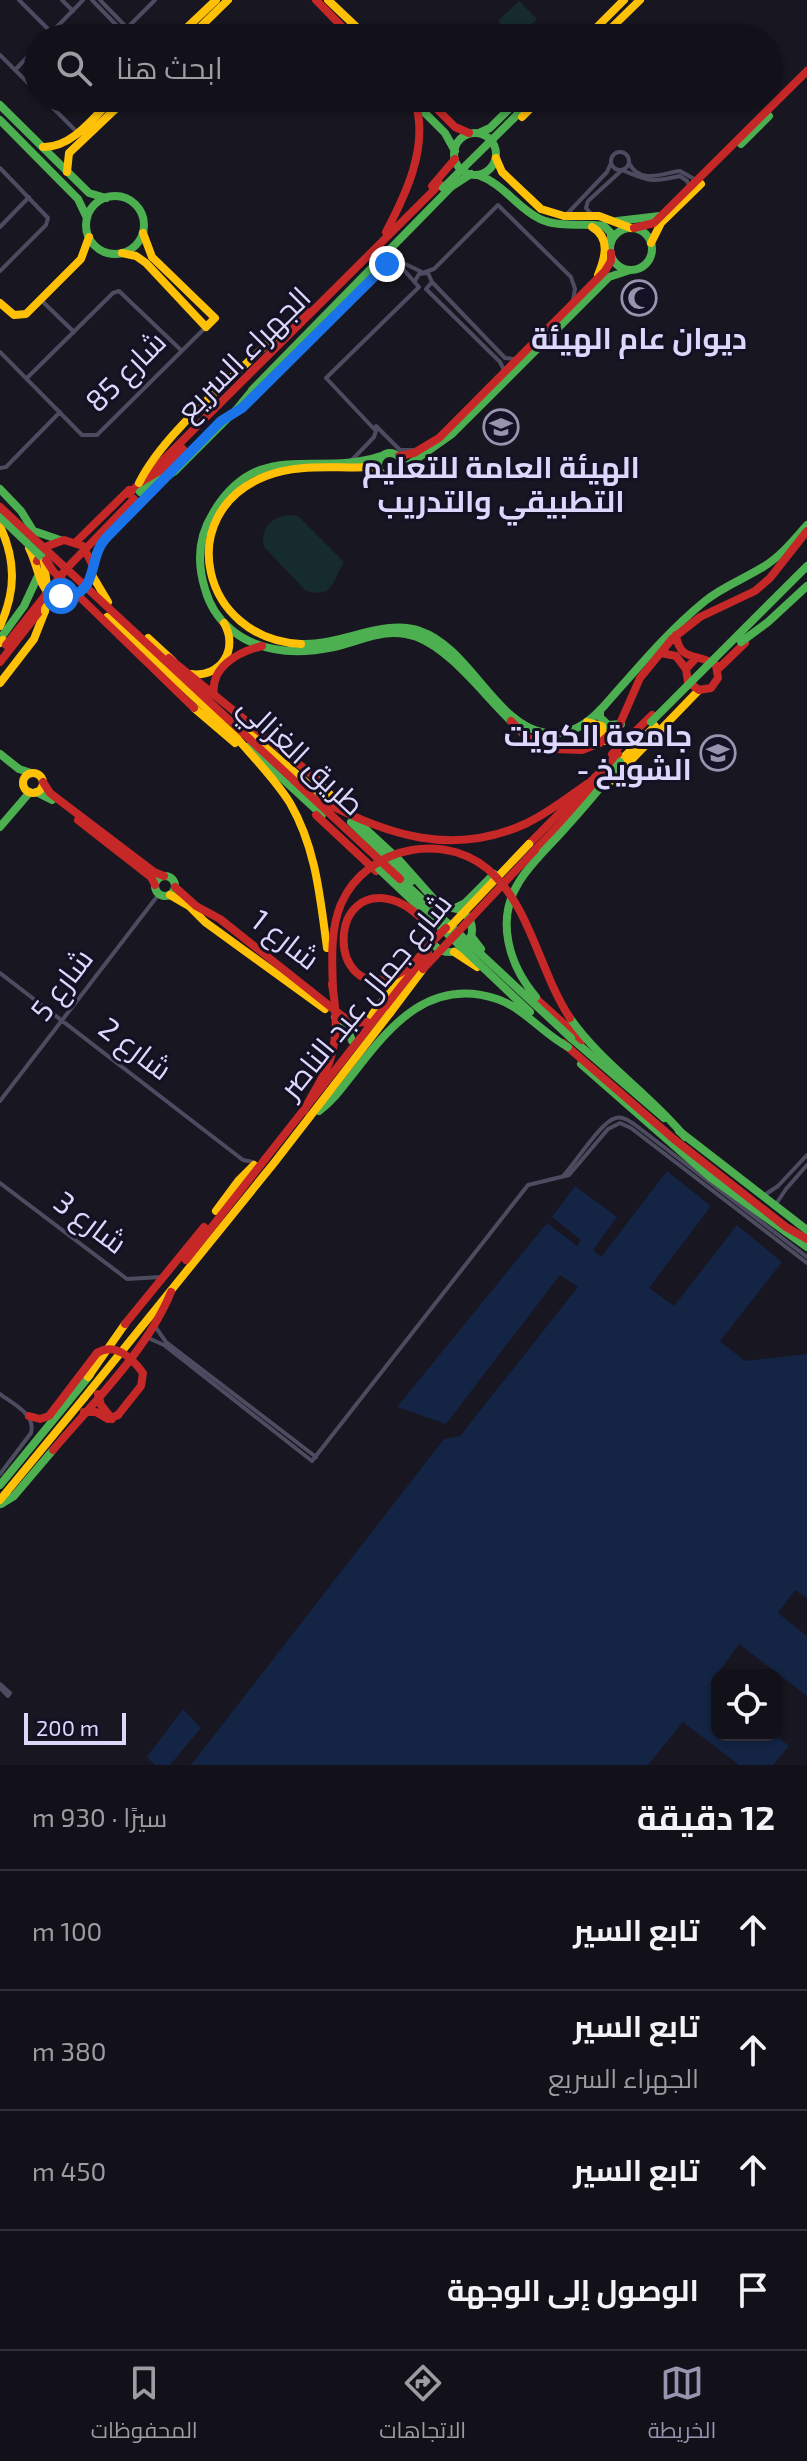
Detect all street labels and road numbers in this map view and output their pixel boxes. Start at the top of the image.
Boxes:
street label: الجهراء السريع [168,278,320,430]
street label: شارع 85 [77,323,175,421]
street label: طريق الغزالي [227,687,373,827]
street label: شارع جمال عبد الناصر [270,885,461,1108]
street label: شارع 1 [242,901,328,979]
street label: شارع 5 [22,941,102,1029]
street label: شارع 2 [90,1008,180,1090]
street label: شارع 3 [45,1183,135,1263]

